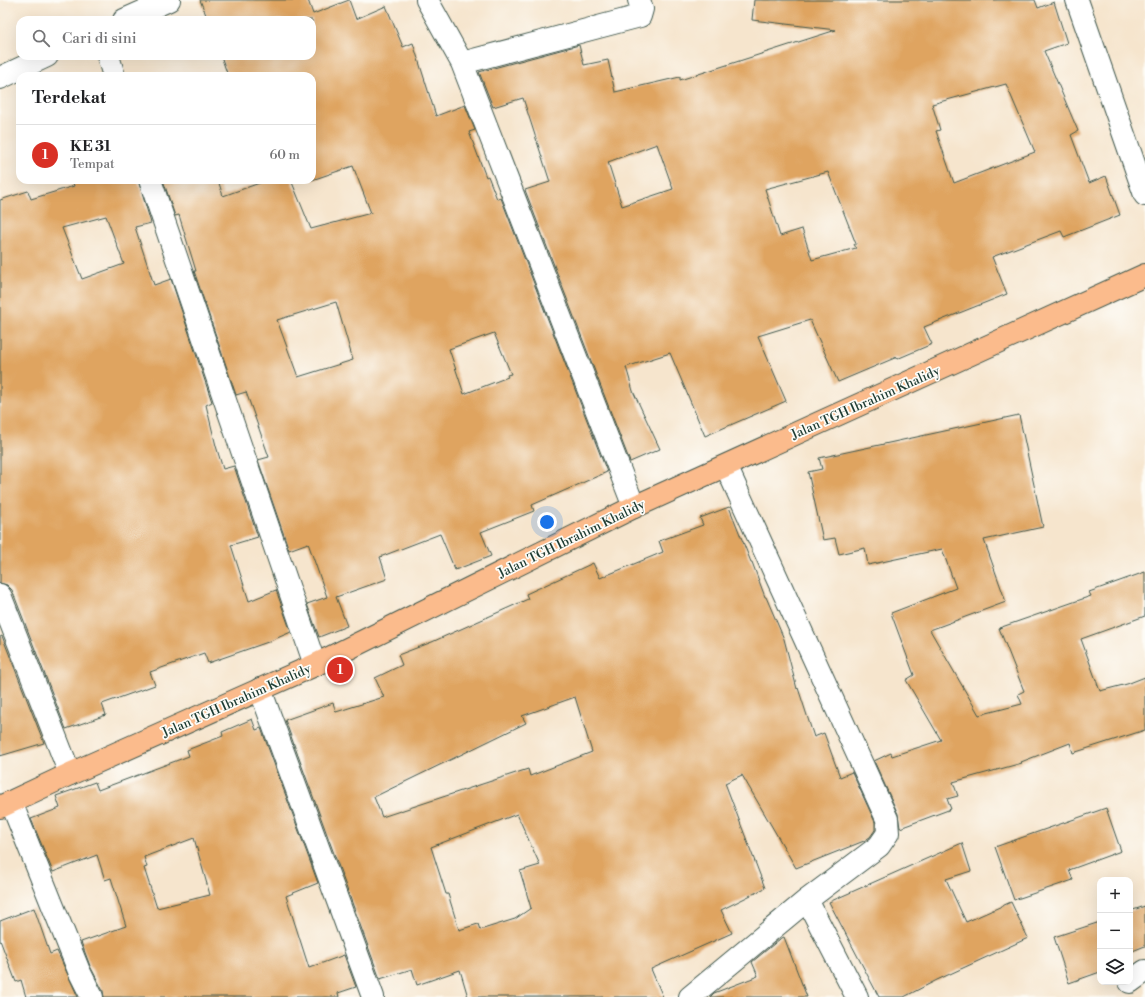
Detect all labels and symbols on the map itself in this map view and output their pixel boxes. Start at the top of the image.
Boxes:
street label: Jalan TGH Ibrahim Khalidy [788,363,943,443]
street label: Jalan TGH Ibrahim Khalidy [495,496,648,582]
your location [537,512,557,532]
pin: 1 [327,655,353,685]
street label: Jalan TGH Ibrahim Khalidy [159,661,314,741]

